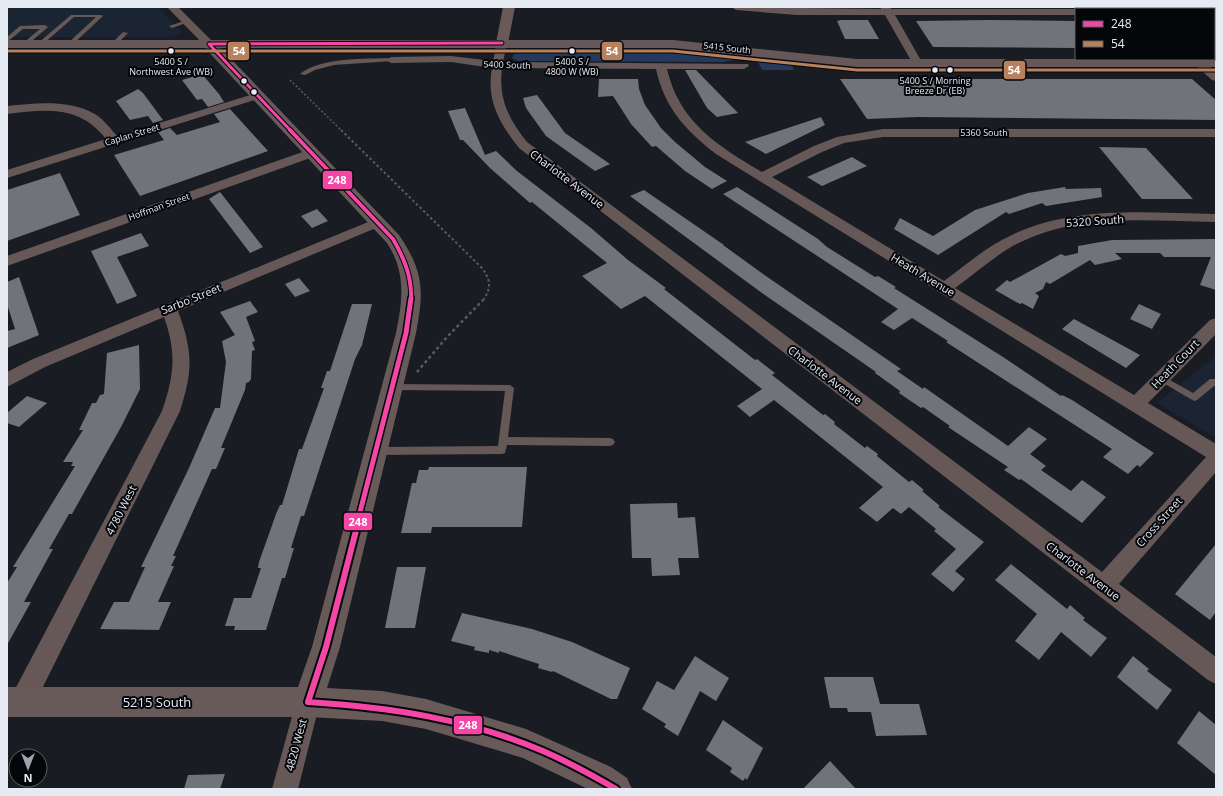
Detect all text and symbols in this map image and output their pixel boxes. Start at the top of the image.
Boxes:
legend [1075,8,1215,60]
text: 248 [1111,15,1132,32]
text: 54 [1111,35,1125,52]
street label: 5415 South [703,39,751,56]
line badge: 54 [227,41,250,61]
line badge: 54 [601,41,623,61]
text: 54 [233,43,246,58]
text: 54 [606,43,619,58]
marker: 5400 S / Northwest Ave (WB) [166,46,176,56]
marker: 5400 S / 4800 W (WB) [567,46,577,56]
place label: 5400 S / Northwest Ave (WB) [129,55,213,78]
place label: 5400 S / 4800 W (WB) [545,55,599,78]
street label: 5400 South [483,57,531,72]
line badge: 54 [1003,60,1026,80]
text: 54 [1008,62,1021,77]
marker: 5400 S / Morning Breeze Dr (EB) [930,65,940,75]
unlabelled marker [945,65,955,75]
place label: 5400 S / Morning Breeze Dr (EB) [899,74,971,97]
unlabelled marker [239,76,249,86]
unlabelled marker [249,87,259,97]
street label: Caplan Street [103,120,161,149]
street label: 5360 South [960,126,1008,139]
street label: Charlotte Avenue [527,146,607,211]
line badge: 248 [322,170,353,190]
text: 248 [328,172,346,187]
street label: Hoffman Street [126,189,191,224]
street label: 5320 South [1065,211,1124,230]
street label: Heath Avenue [888,250,958,300]
street label: Sarbo Street [159,280,223,317]
street label: Heath Court [1147,336,1202,391]
street label: Charlotte Avenue [785,342,865,407]
street label: 4780 West [102,482,139,537]
street label: Cross Street [1132,494,1185,550]
line badge: 248 [343,512,373,531]
text: 248 [349,514,367,529]
street label: Charlotte Avenue [1043,538,1123,603]
street label: 5215 South [123,693,191,711]
line badge: 248 [453,715,483,735]
street label: 4820 West [281,717,310,773]
text: 248 [459,717,477,732]
north arrow [8,748,48,788]
text: N [24,771,32,786]

